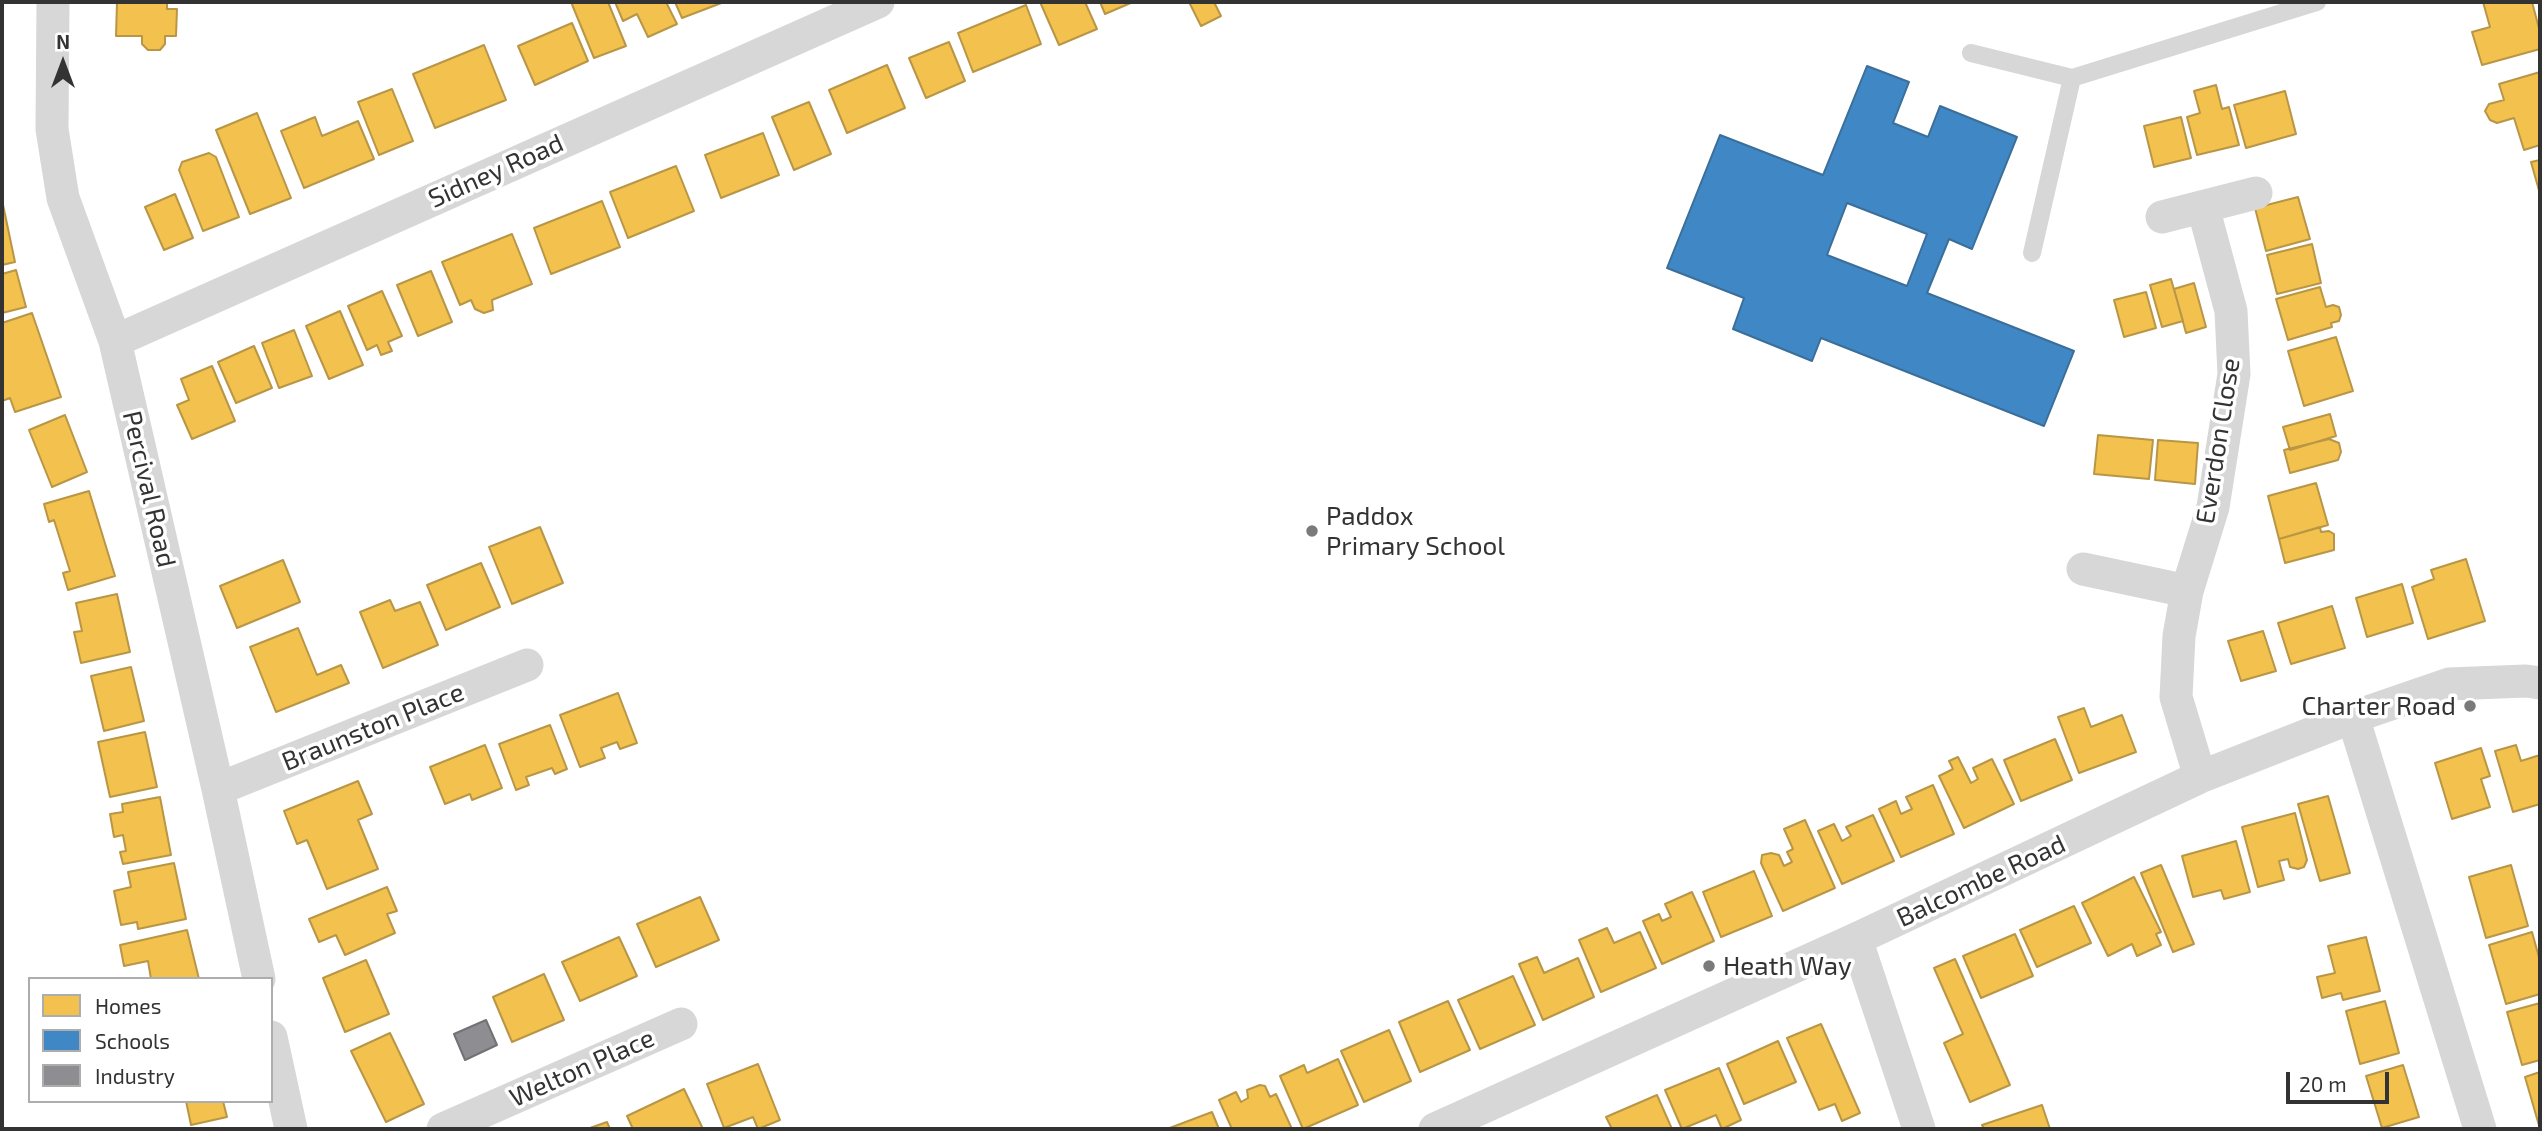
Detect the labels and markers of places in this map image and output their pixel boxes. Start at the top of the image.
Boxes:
place label: Paddox Primary School [1326,500,1505,562]
marker: Paddox Primary School [1304,523,1320,539]
place label: Charter Road [2301,690,2456,722]
marker: Charter Road [2462,698,2478,714]
place label: Heath Way [1723,950,1852,982]
marker: Heath Way [1701,958,1717,974]

